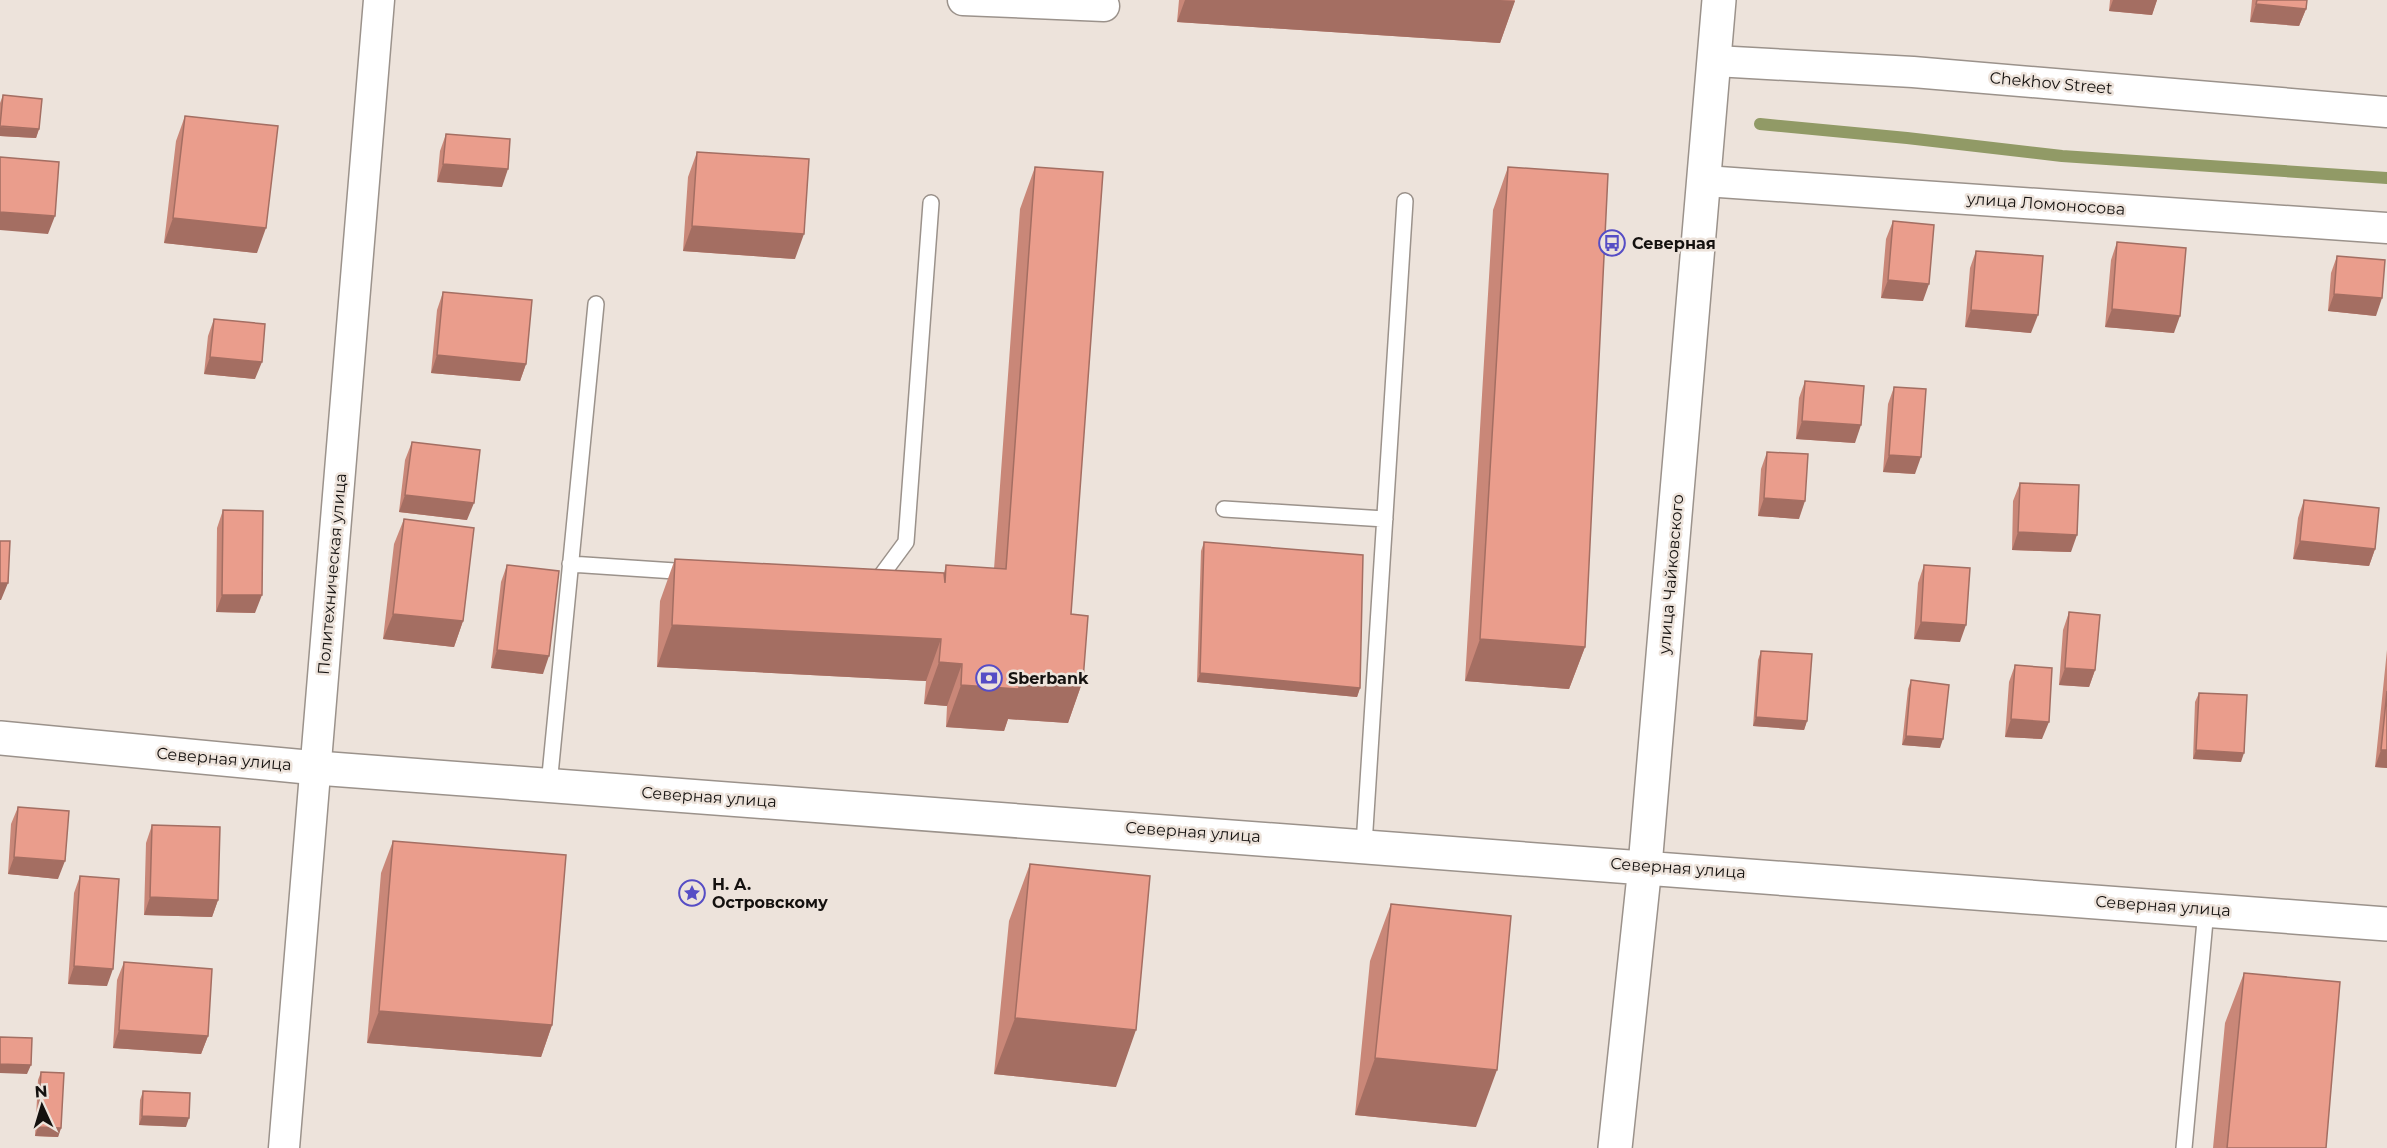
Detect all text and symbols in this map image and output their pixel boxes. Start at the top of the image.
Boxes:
street label: Chekhov Street [1989,68,2114,98]
street label: улица Ломоносова [1965,189,2126,219]
bus stop icon: Северная [1597,228,1627,258]
place label: Северная [1632,234,1716,253]
street label: Политехническая улица [314,472,350,676]
street label: улица Чайковского [1654,493,1687,656]
bank icon: Sberbank [974,663,1004,693]
place label: Sberbank [1008,669,1089,688]
street label: Северная улица [156,744,292,774]
street label: Северная улица [641,783,777,811]
street label: Северная улица [1125,818,1261,846]
street label: Северная улица [1610,854,1746,882]
place label: Н. А. Островскому [712,875,828,912]
place icon: Н. А. Островскому [677,878,707,908]
street label: Северная улица [2095,892,2231,920]
north arrow [12,1076,72,1136]
text: N [34,1082,48,1101]

